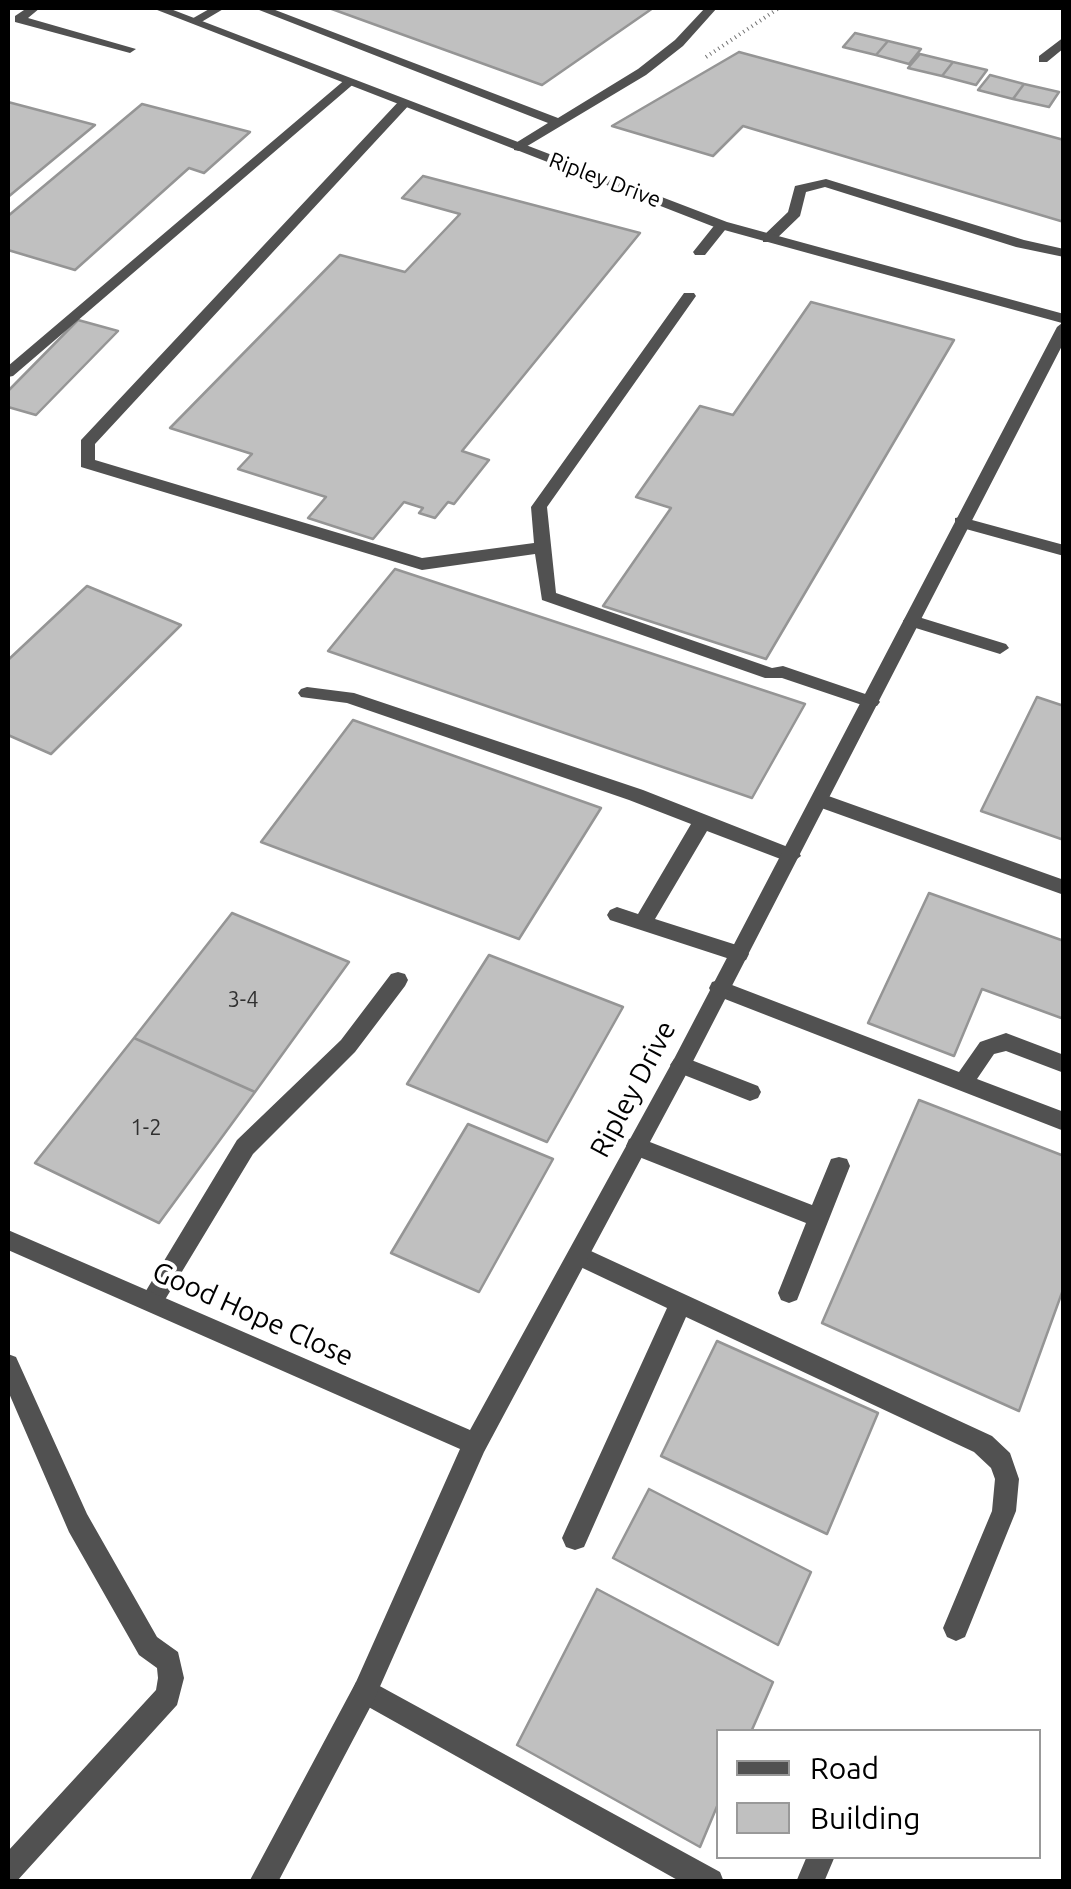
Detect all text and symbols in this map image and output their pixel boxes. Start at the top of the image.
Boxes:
street label: Ripley Drive [545,147,665,213]
house number: 3-4 [227,987,259,1013]
street label: Ripley Drive [583,1015,683,1163]
house number: 1-2 [130,1115,162,1141]
street label: Good Hope Close [147,1255,359,1373]
legend [716,1729,1041,1859]
text: Road [810,1751,879,1785]
text: Building [810,1801,921,1835]

